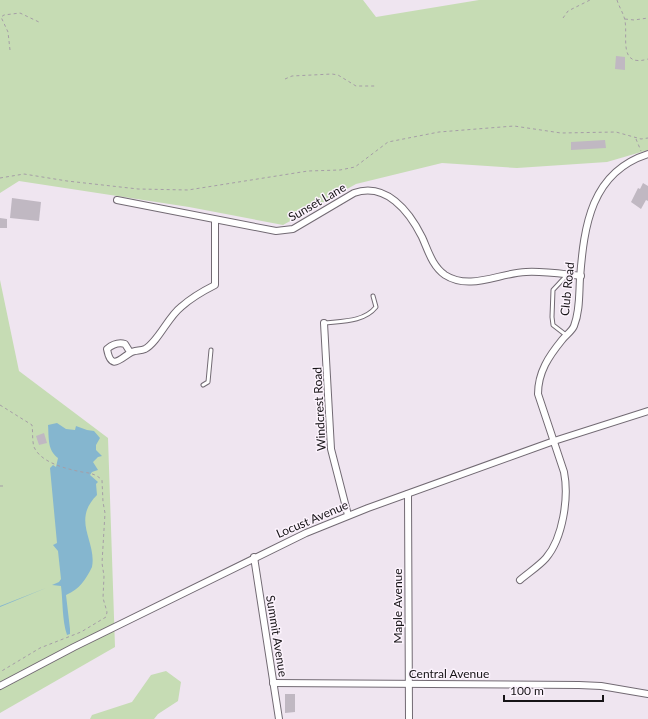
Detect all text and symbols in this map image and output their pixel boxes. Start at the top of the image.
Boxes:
street label: Sunset Lane [286,180,348,224]
street label: Club Road [557,261,577,317]
street label: Windcrest Road [309,367,329,451]
street label: Locust Avenue [274,497,350,541]
street label: Maple Avenue [390,568,405,644]
street label: Summit Avenue [263,594,291,678]
street label: Central Avenue [409,666,489,681]
scale bar [504,677,603,703]
text: 100 m [510,683,544,698]

